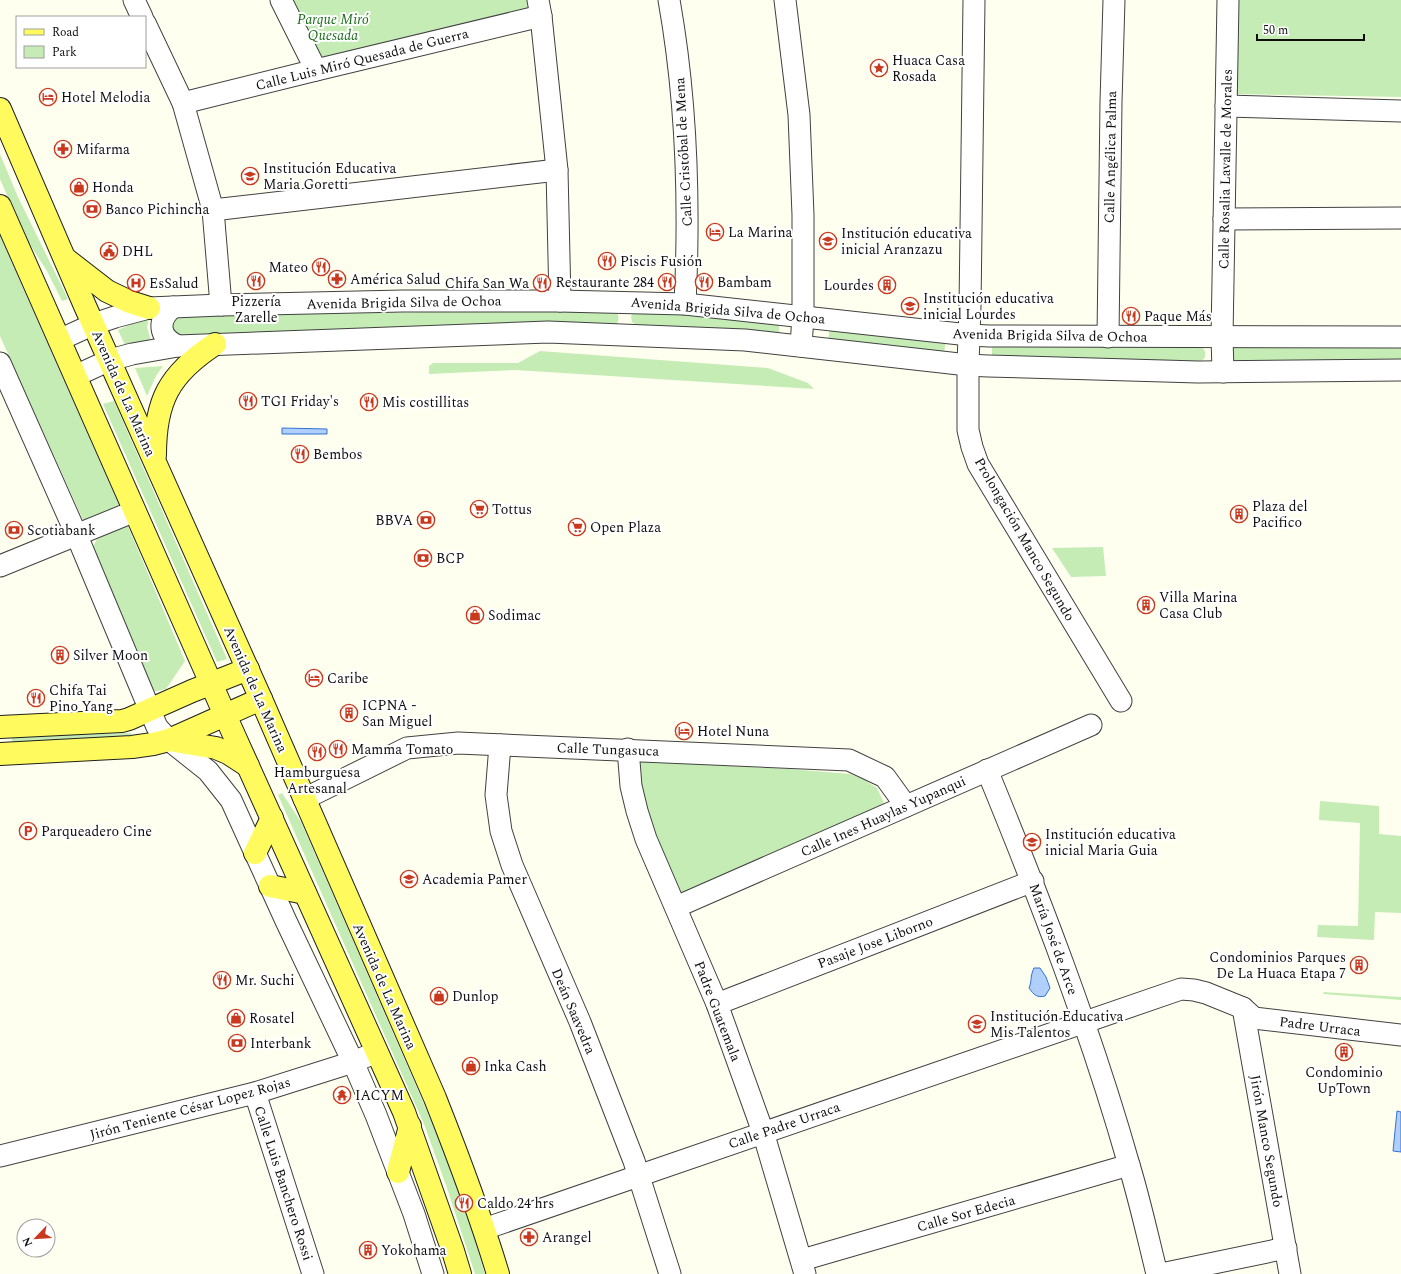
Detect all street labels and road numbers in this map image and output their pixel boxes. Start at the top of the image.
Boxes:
street label: Calle Luis Miró Quesada de Guerra [253,23,471,96]
street label: Calle Rosalia Lavalle de Morales [1213,69,1238,269]
street label: Calle Cristóbal de Mena [669,77,698,227]
street label: Calle Angélica Palma [1099,91,1122,223]
street label: Avenida Brigida Silva de Ochoa [306,290,502,315]
street label: Avenida Brigida Silva de Ochoa [630,292,826,329]
street label: Avenida Brigida Silva de Ochoa [952,323,1148,348]
street label: Avenida de La Marina [86,327,161,460]
street label: Prolongación Manco Segundo [969,453,1080,625]
street label: Avenida de La Marina [218,623,293,756]
street label: Calle Tungasuca [556,737,660,762]
street label: Calle Ines Huaylas Yupanqui [797,770,969,862]
street label: María José de Arce [1024,880,1084,998]
street label: Pasaje Jose Liborno [814,911,936,974]
street label: Avenida de La Marina [347,920,422,1053]
street label: Padre Guatemala [689,958,746,1065]
street label: Deán Saavedra [546,965,601,1058]
street label: Padre Urraca [1278,1011,1362,1042]
street label: Jirón Teniente César Lopez Rojas [87,1072,293,1145]
street label: Jirón Manco Segundo [1245,1073,1288,1209]
street label: Calle Padre Urraca [725,1096,843,1154]
street label: Calle Luis Banchero Rossi [249,1103,318,1263]
street label: Calle Sor Edecia [914,1189,1018,1238]

